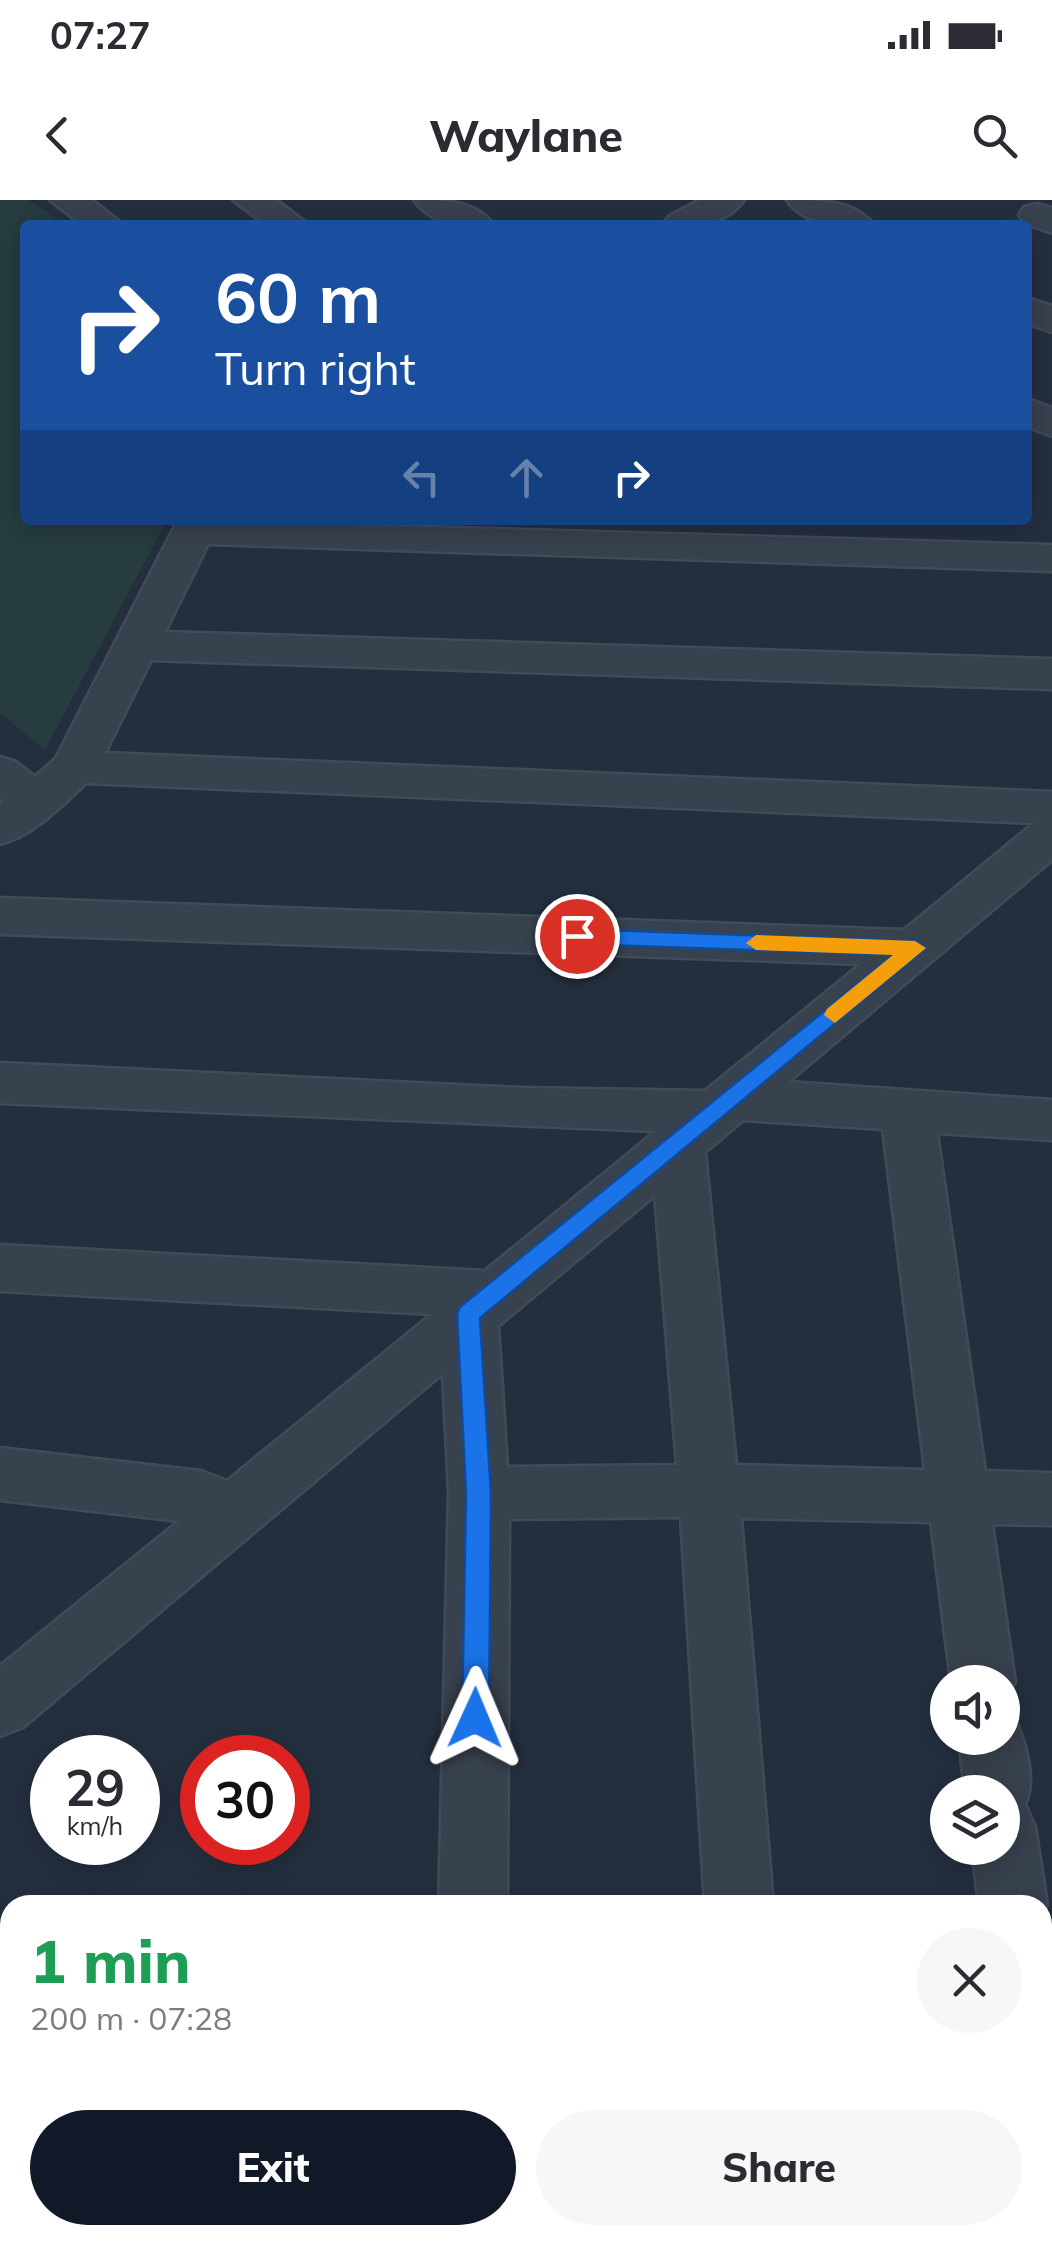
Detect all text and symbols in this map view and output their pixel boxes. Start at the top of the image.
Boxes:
text: 07:27 [50,11,151,59]
text: Waylane [429,107,623,163]
icon: back [30,108,85,163]
icon: search [967,108,1022,163]
text: 60 m [215,253,381,341]
icon: right [50,260,180,390]
text: Turn right [215,340,416,396]
icon: left [394,450,449,505]
icon: ahead [499,450,554,505]
icon: right [604,450,659,505]
pin [535,894,620,979]
icon: arrive [550,909,605,964]
map controls [930,1665,1020,1865]
button: sound [930,1665,1020,1755]
position arrow [423,1666,527,1770]
speed limit sign: 30 [180,1735,310,1865]
text: 29 [65,1756,125,1819]
button: layers [930,1775,1020,1865]
text: km/h [67,1810,123,1841]
text: 1 min [30,1923,191,1998]
button: close [917,1928,1022,2033]
text: 200 m · 07:28 [30,1998,232,2038]
button: Exit [30,2110,516,2225]
button: Share [536,2110,1022,2225]

